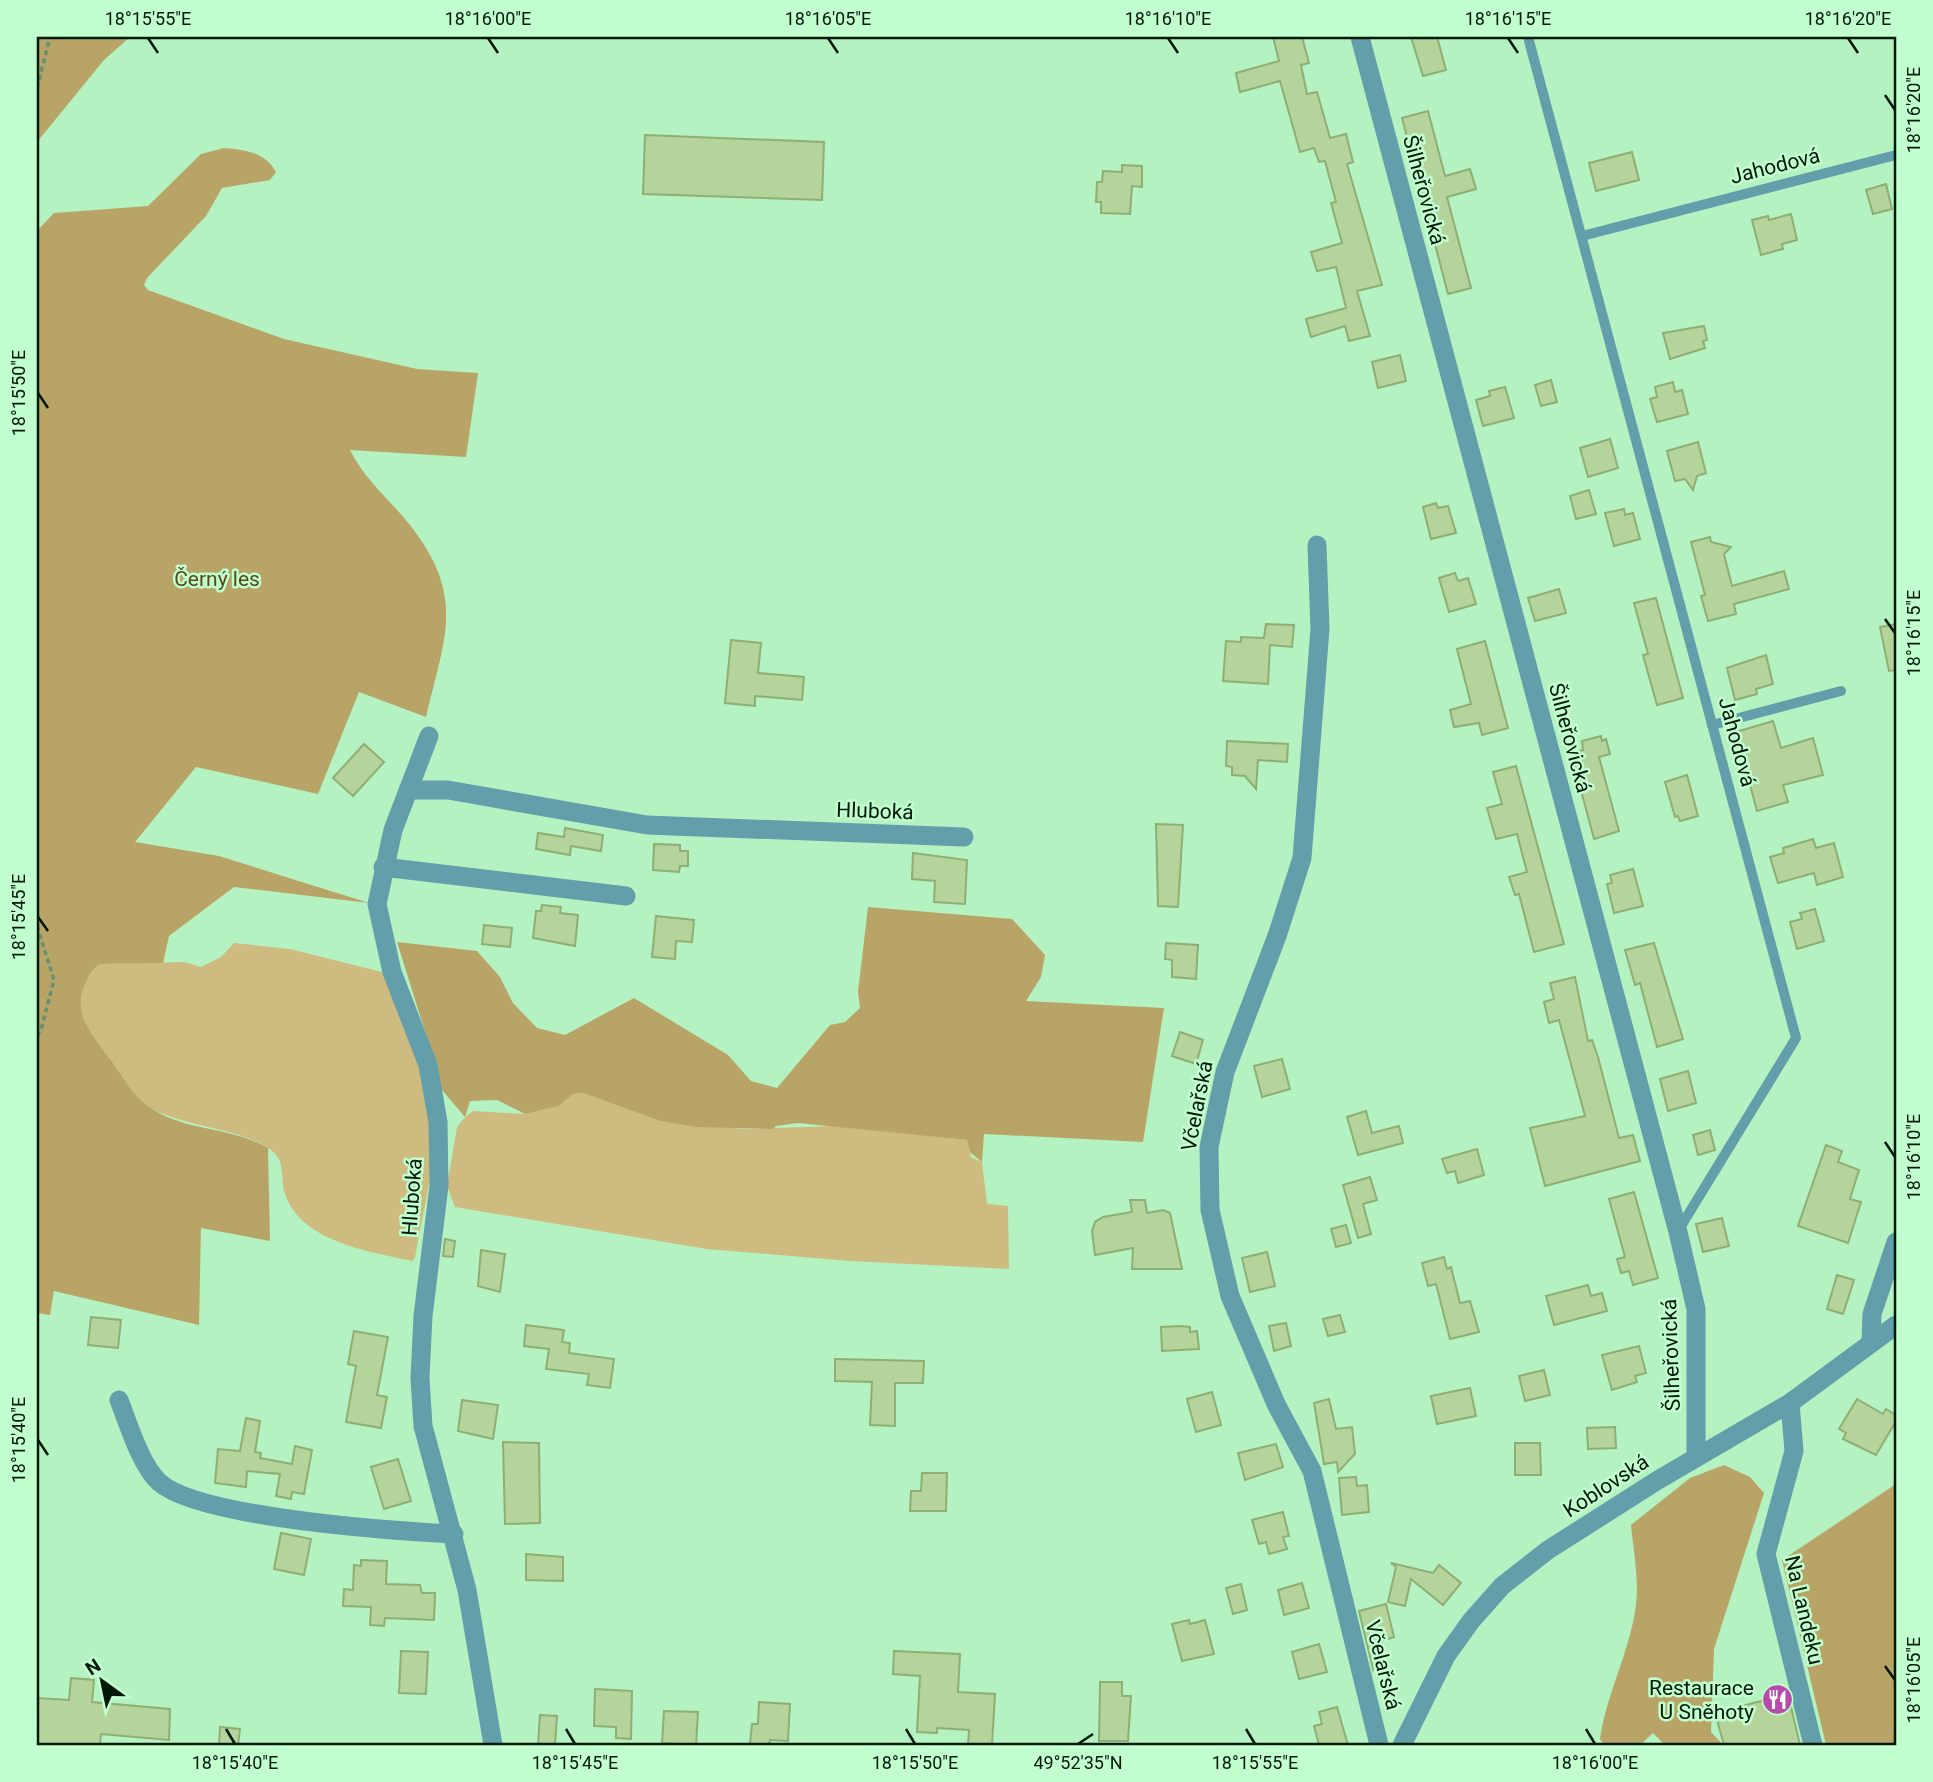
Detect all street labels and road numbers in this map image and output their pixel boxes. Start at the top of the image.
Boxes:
street label: Šilheřovická [1398,133,1450,247]
street label: Jahodová [1728,143,1822,189]
street label: Šilheřovická [1544,681,1596,795]
street label: Jahodová [1714,695,1760,789]
street label: Hluboká [836,798,914,824]
street label: Včelařská [1176,1059,1218,1153]
street label: Hluboká [397,1158,427,1236]
street label: Šilheřovická [1657,1298,1685,1412]
street label: Koblovská [1559,1450,1653,1522]
street label: Na Landeku [1780,1553,1828,1667]
street label: Včelařská [1360,1618,1406,1712]

